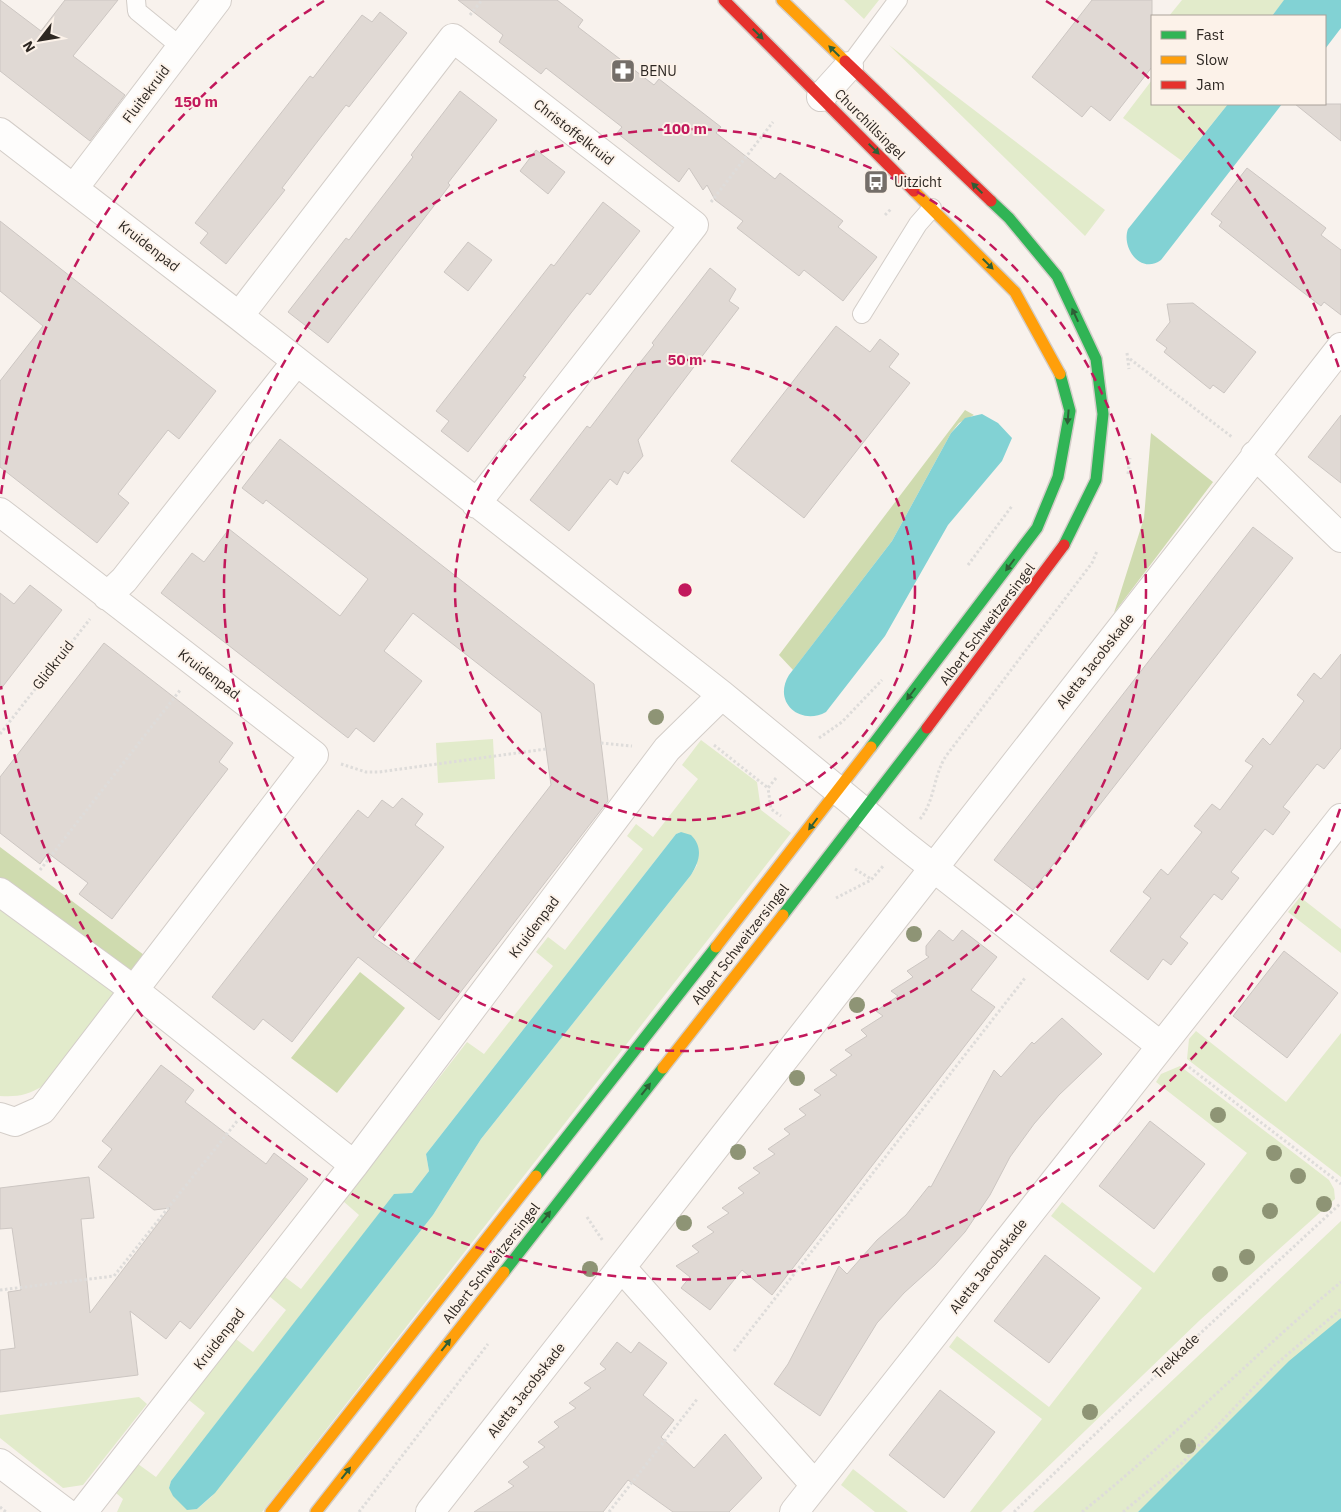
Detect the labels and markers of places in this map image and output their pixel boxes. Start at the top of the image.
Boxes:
pharmacy icon: BENU [610,58,636,84]
place label: BENU [640,62,677,80]
bus stop icon: Uitzicht [863,169,889,195]
place label: Uitzicht [894,173,942,191]
centre of rings [676,581,694,599]

